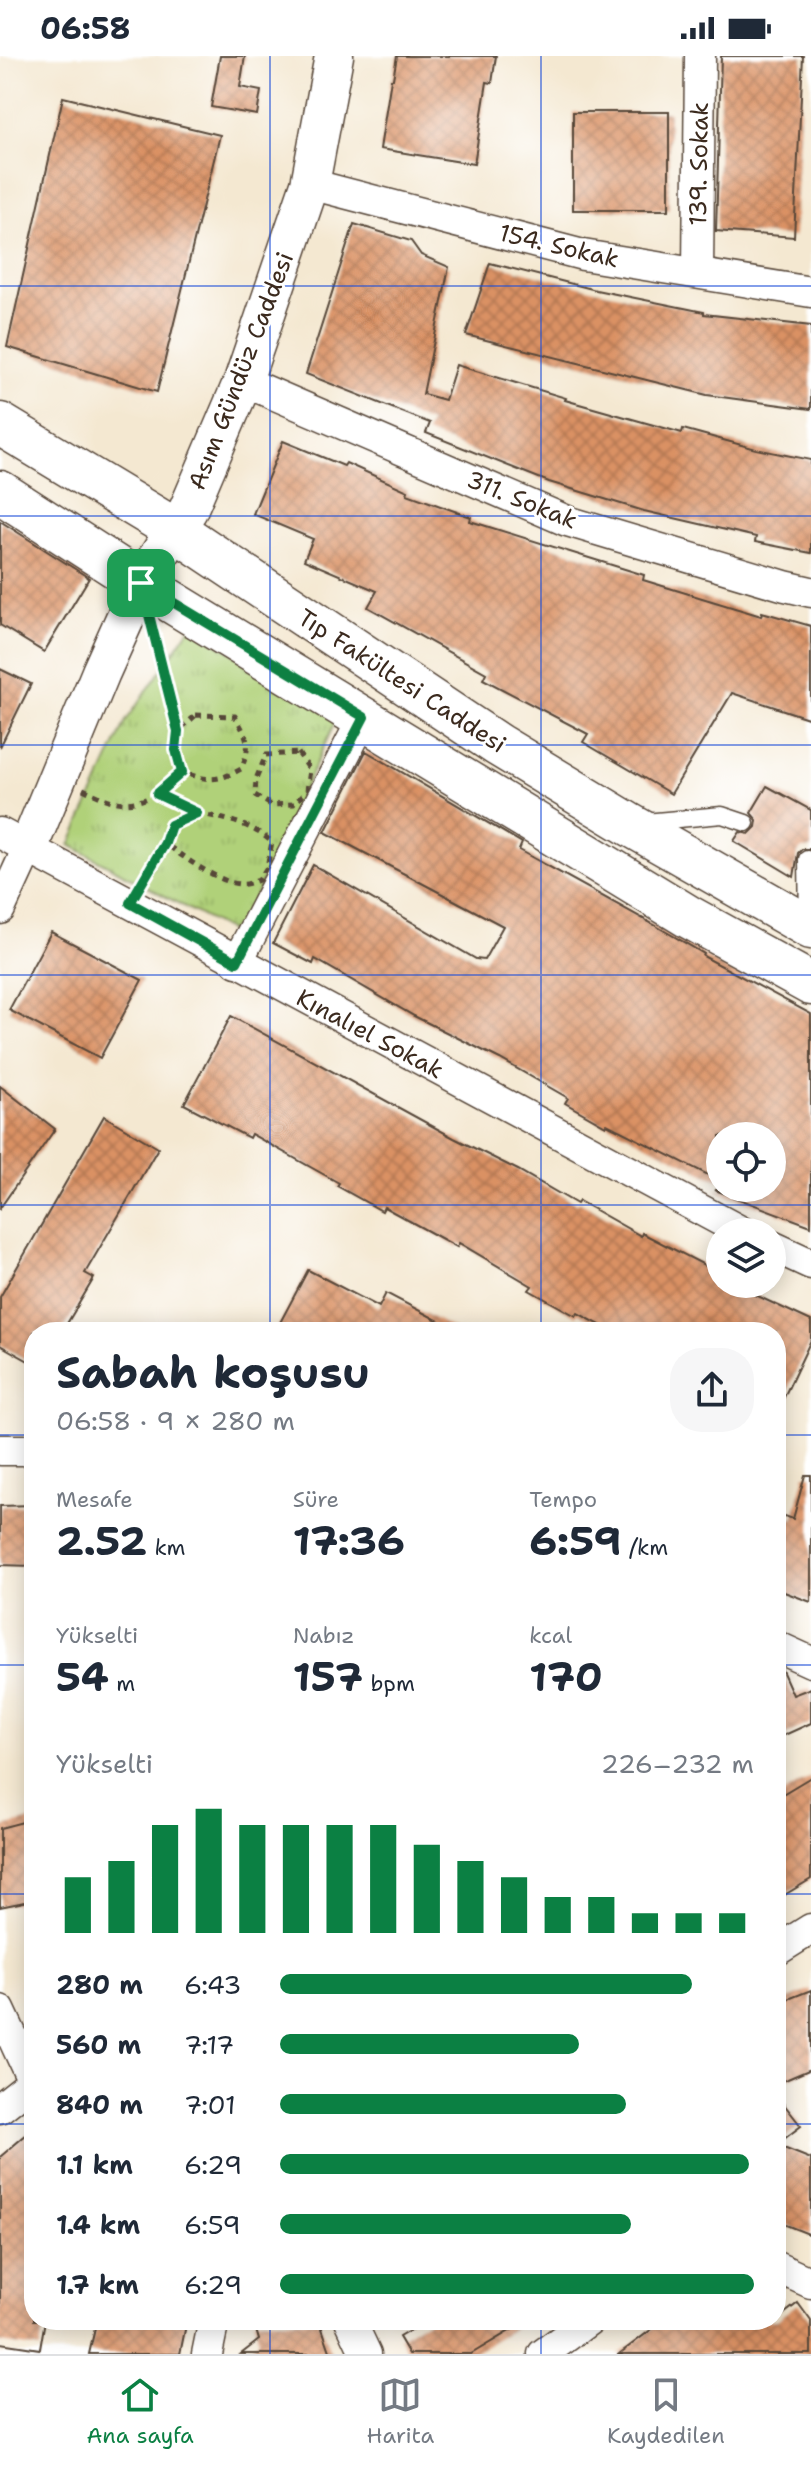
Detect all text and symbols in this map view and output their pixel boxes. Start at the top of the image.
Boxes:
text: 06:58 [40,8,131,49]
street label: 139. Sokak [682,102,716,226]
street label: 154. Sokak [496,217,622,275]
street label: Asım Gündüz Caddesi [181,248,301,494]
street label: 311. Sokak [462,463,582,537]
pin [107,549,175,617]
icon: arrive [119,561,163,605]
street label: Tıp Fakültesi Caddesi [292,602,512,760]
street label: Kınalıel Sokak [291,982,449,1086]
map controls [706,1122,786,1298]
button: locate [706,1122,786,1202]
button: layers [706,1218,786,1298]
text: Sabah koşusu [56,1343,370,1402]
button: share [670,1348,754,1432]
text: 06:58 · 9 × 280 m [56,1403,295,1438]
text: Mesafe [56,1485,133,1514]
text: Süre [293,1485,339,1514]
text: Tempo [529,1485,597,1514]
text: 2.52 [56,1514,147,1568]
text: 17:36 [293,1514,405,1568]
text: 6:59 [529,1514,621,1568]
text: km [147,1533,186,1562]
text: /km [621,1533,668,1562]
text: Yükselti [56,1621,138,1650]
text: Nabız [293,1621,354,1650]
text: kcal [529,1621,572,1650]
text: 54 [56,1650,109,1704]
text: 157 [293,1650,363,1704]
text: 170 [529,1650,603,1704]
text: m [109,1669,135,1698]
text: bpm [363,1669,415,1698]
text: Yükselti [56,1746,153,1781]
text: 226–232 m [601,1746,754,1781]
text: 280 m [56,1967,143,2002]
text: 6:43 [184,1967,242,2002]
text: 560 m [56,2027,141,2062]
text: 7:17 [184,2027,234,2062]
text: 840 m [56,2087,143,2122]
text: 7:01 [184,2087,236,2122]
text: 1.1 km [56,2147,133,2182]
text: 6:29 [184,2147,242,2182]
text: 1.4 km [56,2207,140,2242]
text: 6:59 [184,2207,241,2242]
text: 1.7 km [56,2267,139,2302]
text: 6:29 [184,2267,242,2302]
tab: Ana sayfa [86,2373,194,2450]
tab: Harita [367,2373,434,2450]
tab: Kaydedilen [607,2373,725,2450]

